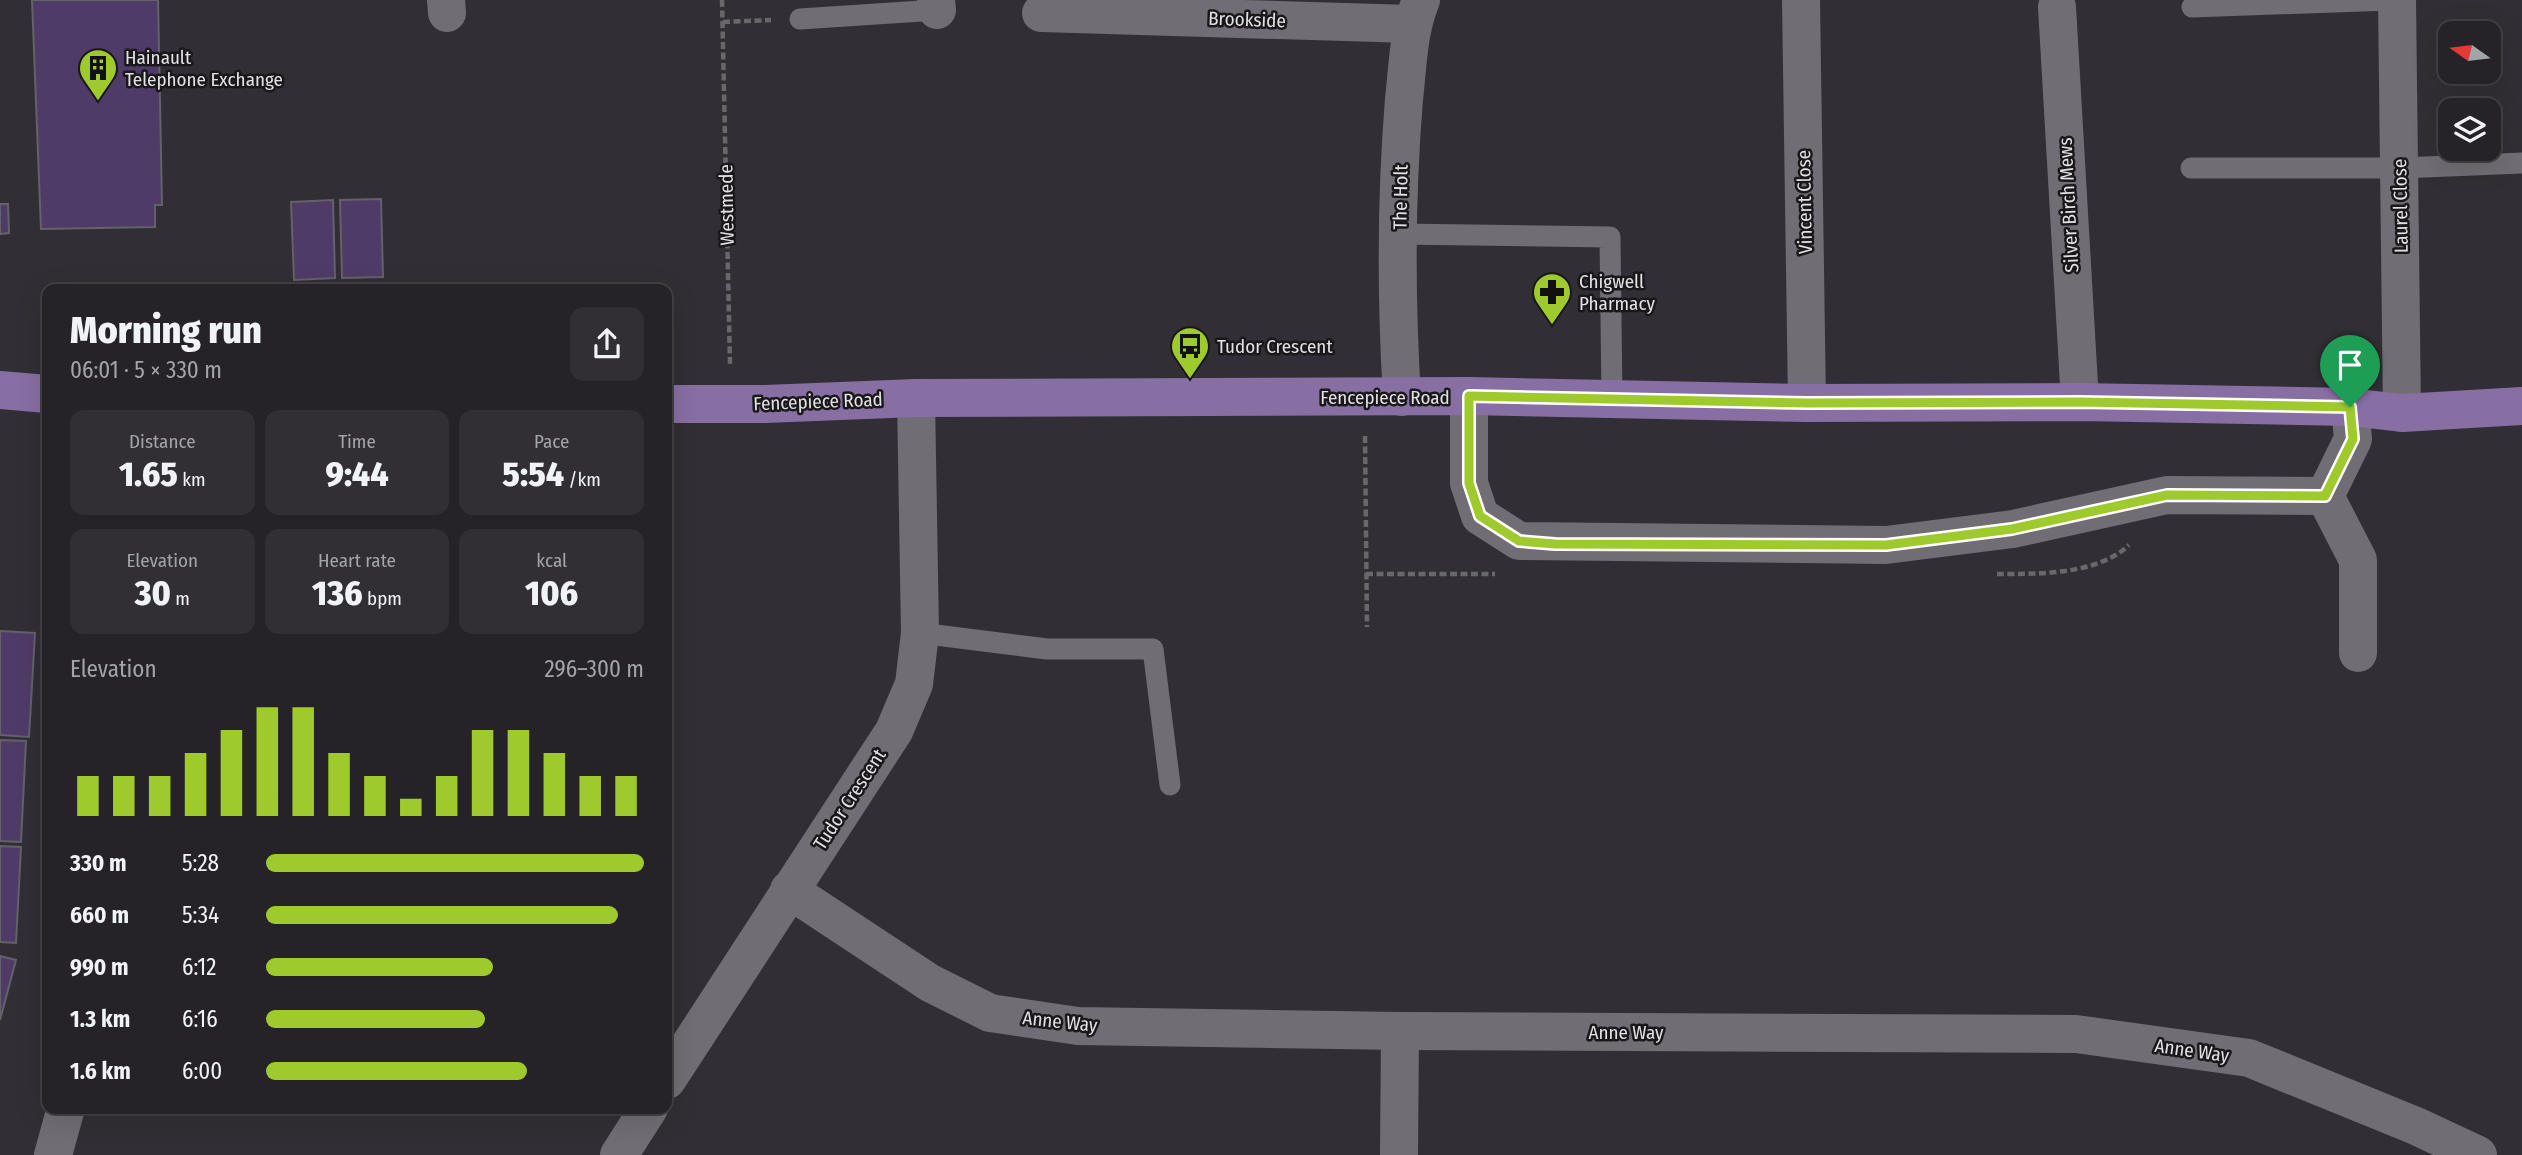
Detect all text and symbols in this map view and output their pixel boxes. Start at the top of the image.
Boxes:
street label: Brookside [1208,7,1286,32]
north arrow [2438,21,2501,84]
map controls [2438,21,2501,161]
place label: Hainault Telephone Exchange [125,46,283,91]
building icon: Hainault Telephone Exchange [77,47,119,102]
button: layers [2438,98,2501,161]
street label: Silver Birch Mews [2053,137,2084,273]
street label: Vincent Close [1792,150,1817,254]
street label: Laurel Close [2388,159,2413,253]
street label: The Holt [1388,163,1413,230]
street label: Westmede [714,164,739,246]
place label: Chigwell Pharmacy [1579,270,1656,315]
pharmacy icon: Chigwell Pharmacy [1531,271,1573,326]
text: Morning run [70,307,262,353]
button: share [570,307,644,381]
bus stop icon: Tudor Crescent [1169,325,1211,380]
place label: Tudor Crescent [1217,335,1333,358]
pin [2320,335,2380,407]
icon: arrive [2331,346,2369,384]
text: 06:01 · 5 × 330 m [70,356,222,384]
street label: Fencepiece Road [1320,386,1450,409]
street label: Fencepiece Road [753,388,883,415]
text: Distance [129,430,196,453]
text: Time [338,430,376,453]
text: Pace [534,430,569,453]
text: 1.65 [119,453,178,495]
text: 9:44 [325,453,389,495]
text: 5:54 [502,453,564,495]
text: km [178,468,206,491]
text: /km [564,468,601,491]
text: Elevation [127,549,198,572]
text: Heart rate [318,549,396,572]
text: kcal [536,549,567,572]
text: 30 [135,572,171,614]
text: 136 [312,572,363,614]
text: 106 [525,572,578,614]
text: m [171,587,190,610]
text: bpm [363,587,402,610]
text: Elevation [70,655,157,683]
text: 296–300 m [544,655,644,683]
street label: Tudor Crescent [808,744,891,854]
text: 330 m [70,849,127,877]
text: 5:28 [182,849,219,877]
text: 660 m [70,901,129,929]
text: 5:34 [182,901,219,929]
text: 990 m [70,953,129,981]
text: 6:12 [182,953,216,981]
text: 1.3 km [70,1005,130,1033]
text: 6:16 [182,1005,218,1033]
street label: Anne Way [1021,1006,1099,1037]
street label: Anne Way [1588,1021,1664,1044]
street label: Anne Way [2153,1034,2231,1067]
text: 1.6 km [70,1057,131,1085]
text: 6:00 [182,1057,222,1085]

